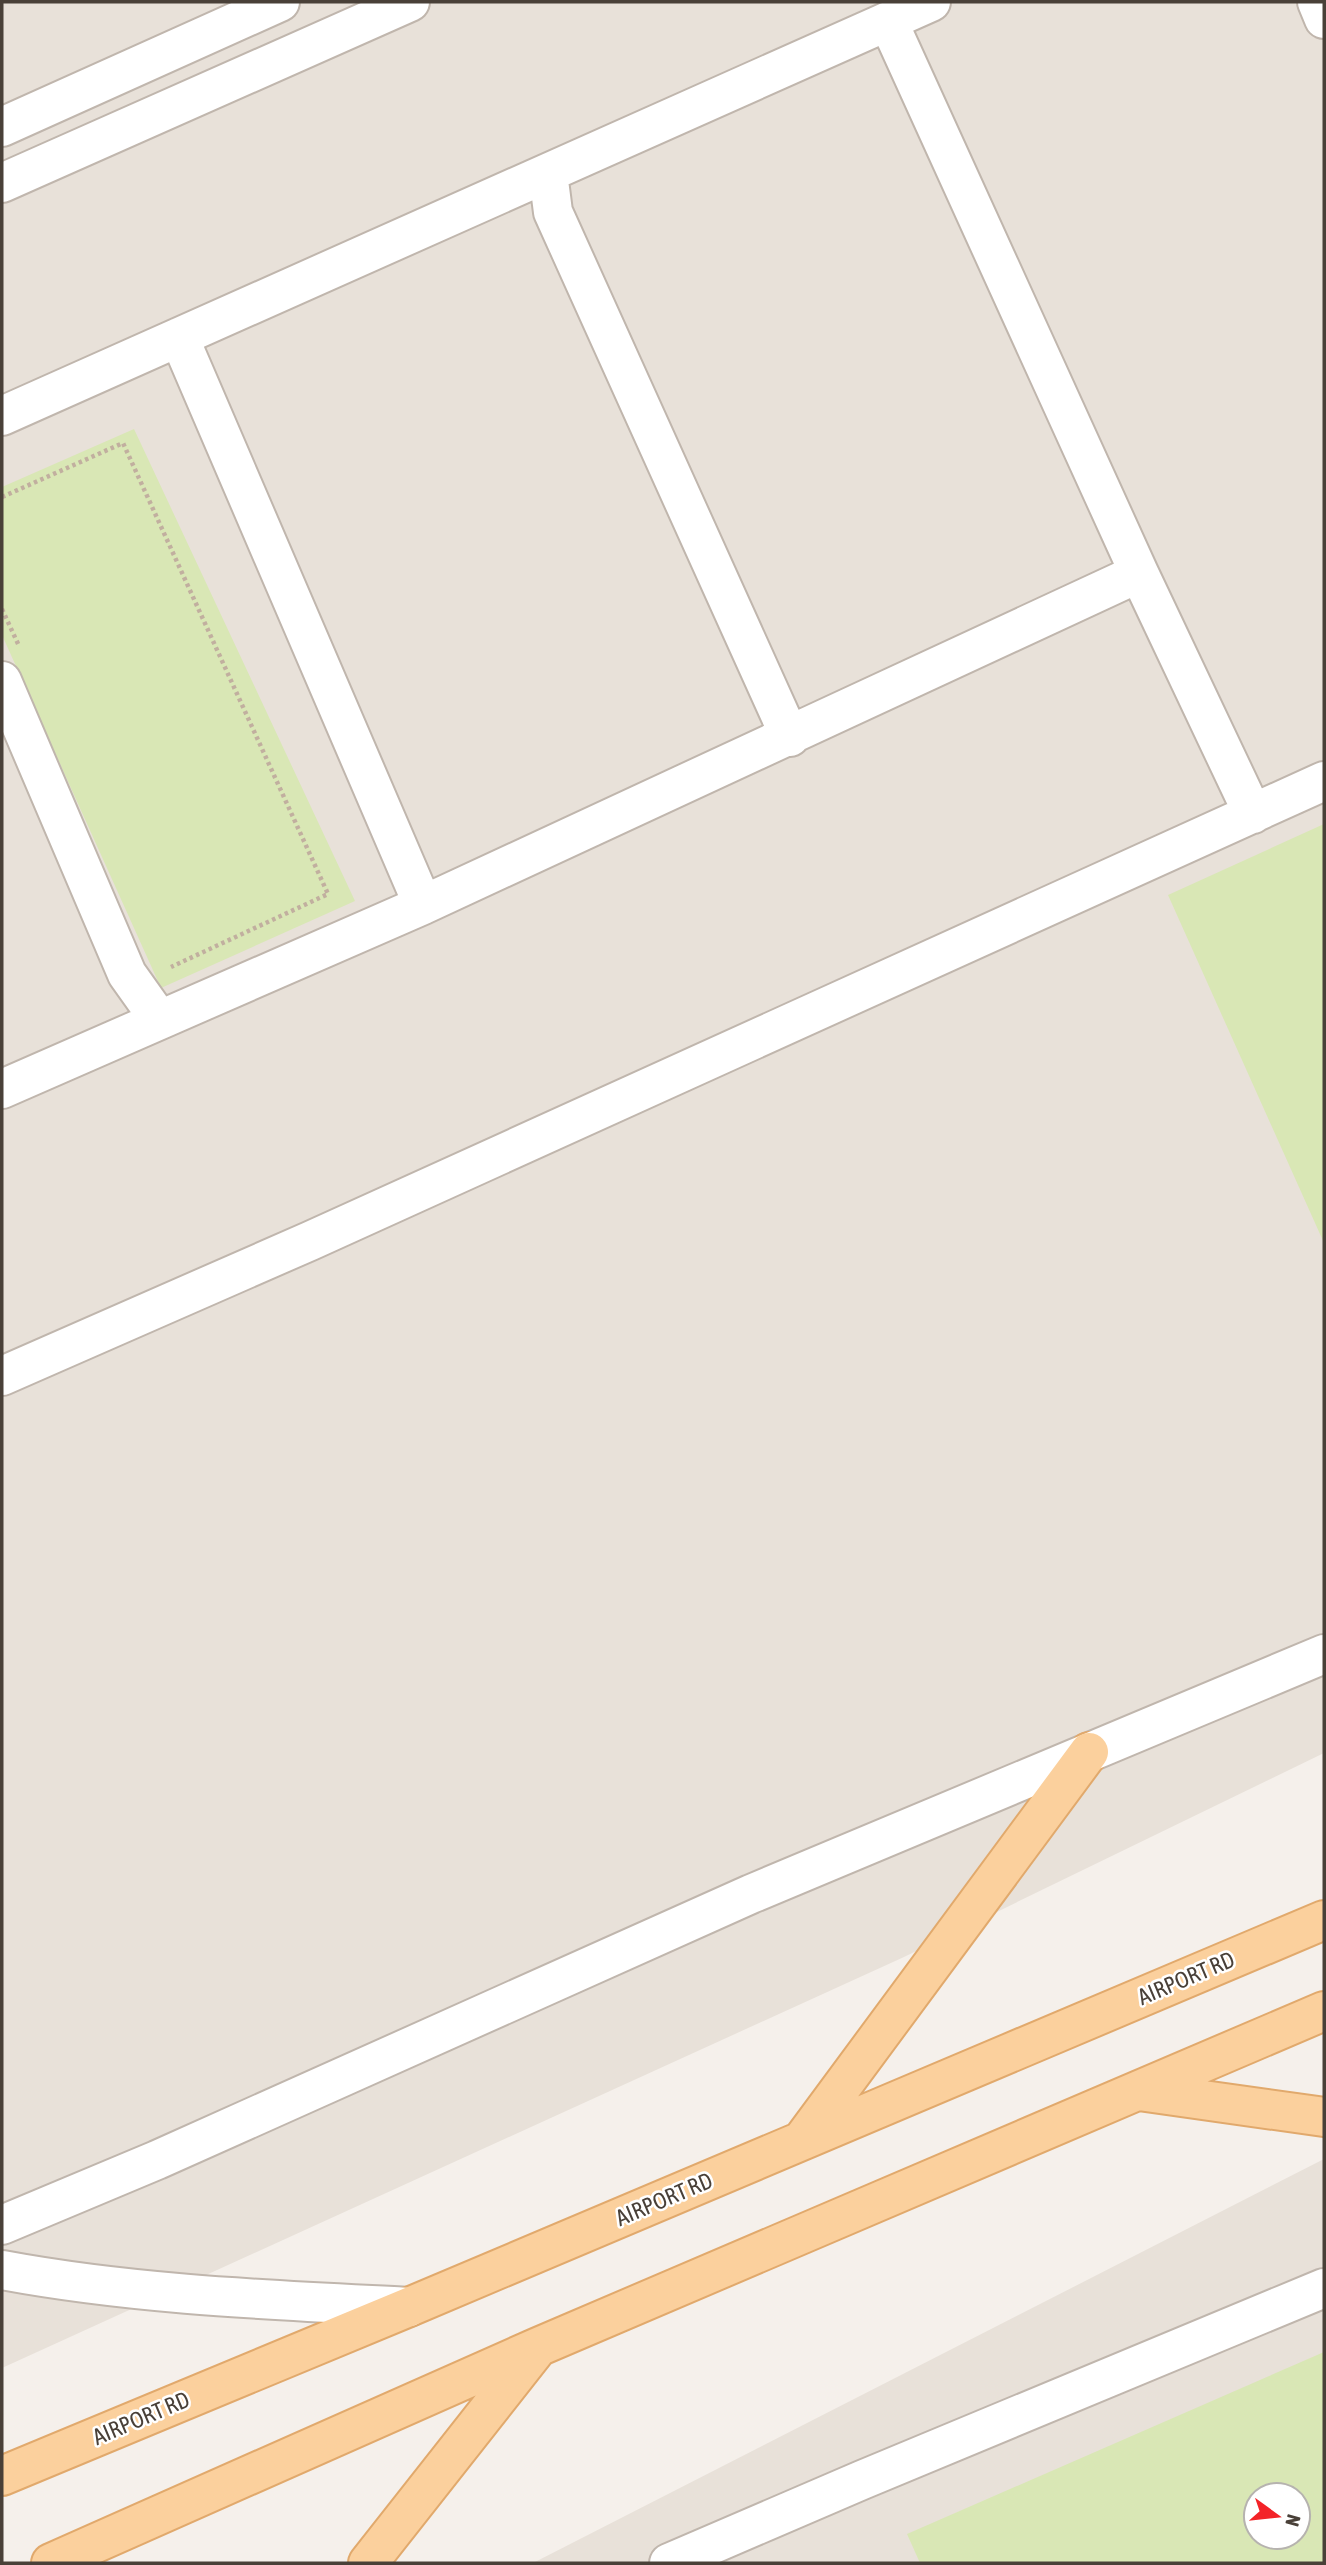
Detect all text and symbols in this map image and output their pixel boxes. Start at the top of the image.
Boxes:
street label: AIRPORT RD [1134,1946,1238,2010]
street label: AIRPORT RD [612,2167,716,2231]
street label: AIRPORT RD [89,2386,193,2450]
north arrow [1242,2481,1312,2551]
text: N [1281,2512,1305,2529]

